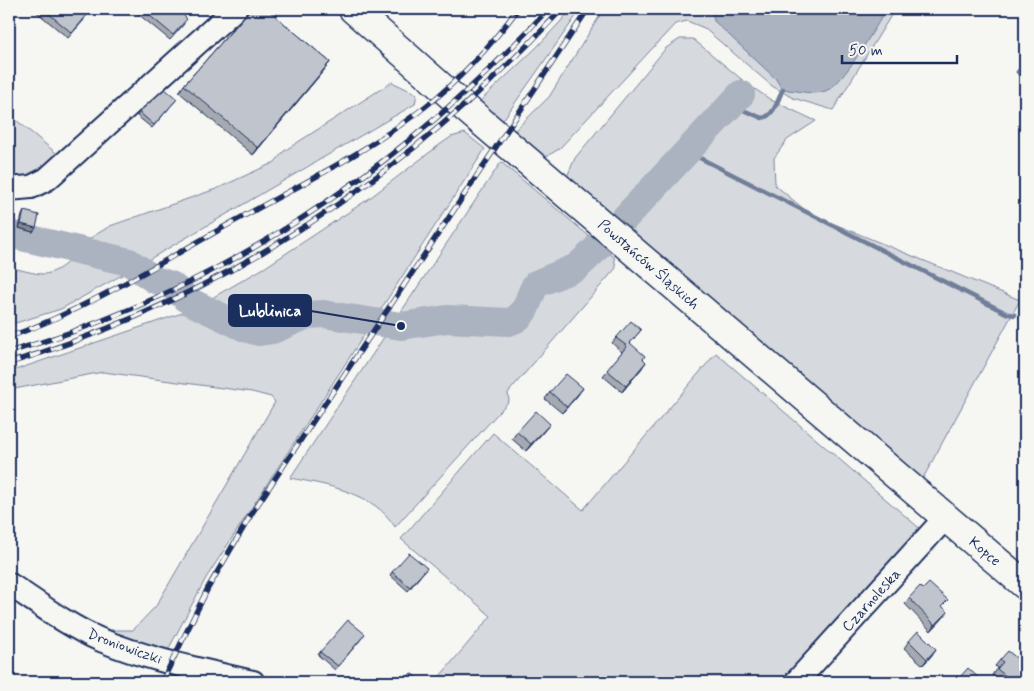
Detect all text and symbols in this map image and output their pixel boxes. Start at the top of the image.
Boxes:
scale bar [842,32,956,64]
text: 50 m [849,41,883,61]
street label: Powstańców Śląskich [593,214,704,315]
callout: Lublinica [229,295,311,326]
text: Lublinica [239,301,301,322]
street label: Kopce [964,532,1005,571]
street label: Czarnoleska [838,564,906,637]
street label: Droniowiczki [85,624,165,670]

